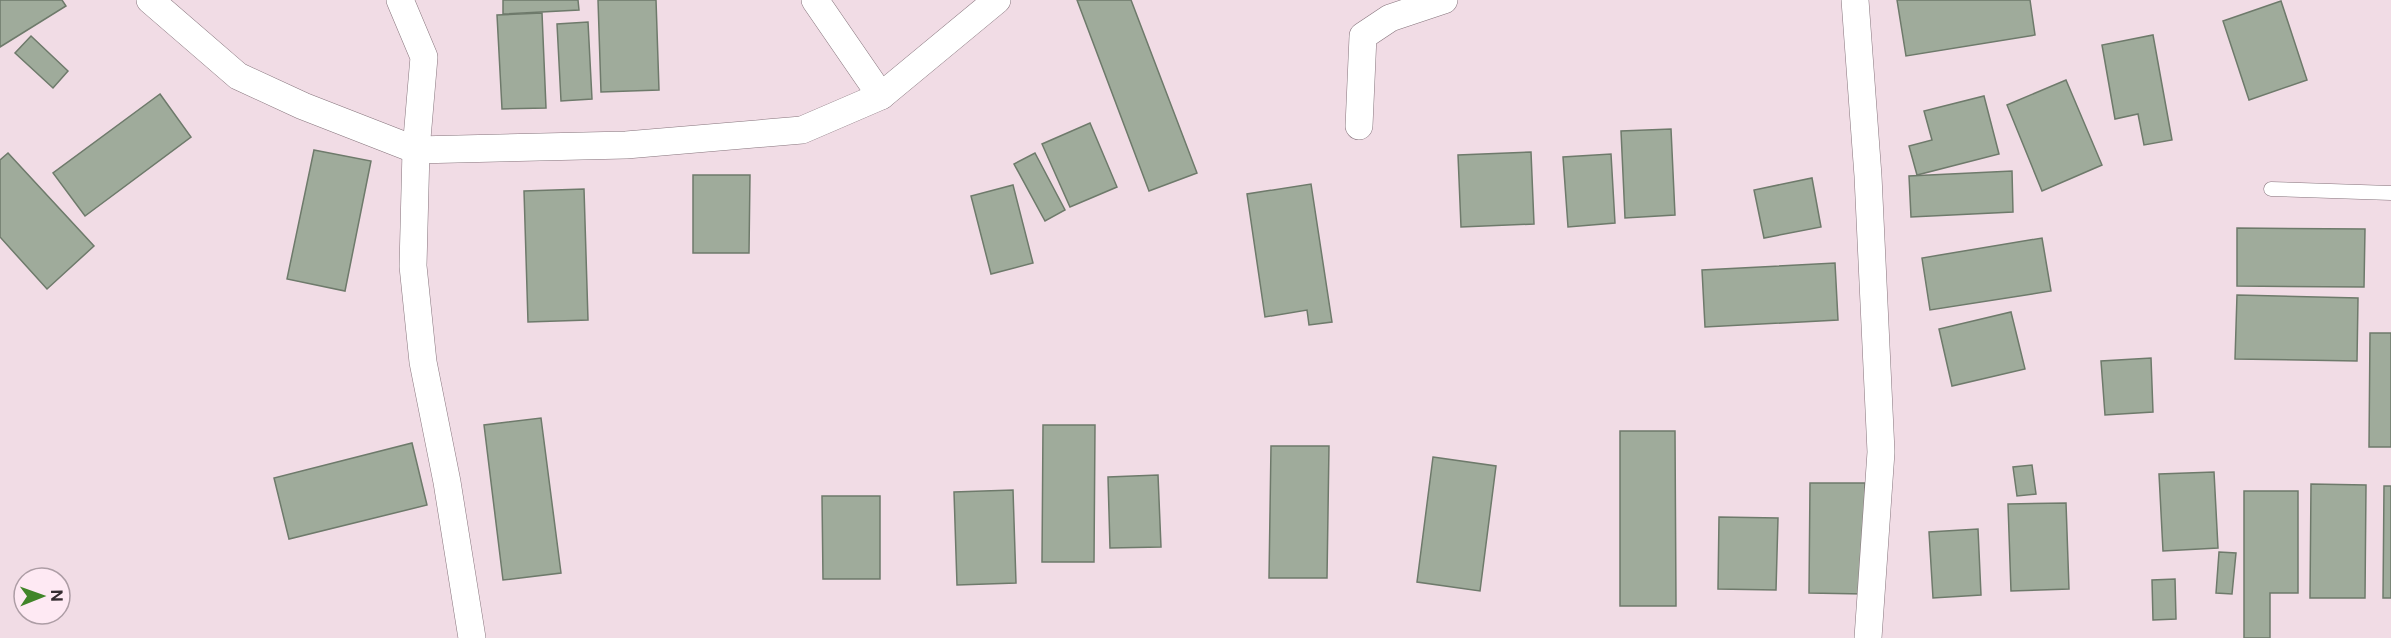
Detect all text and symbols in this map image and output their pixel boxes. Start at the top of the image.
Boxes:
north arrow [12,566,72,626]
text: N [47,589,66,602]

